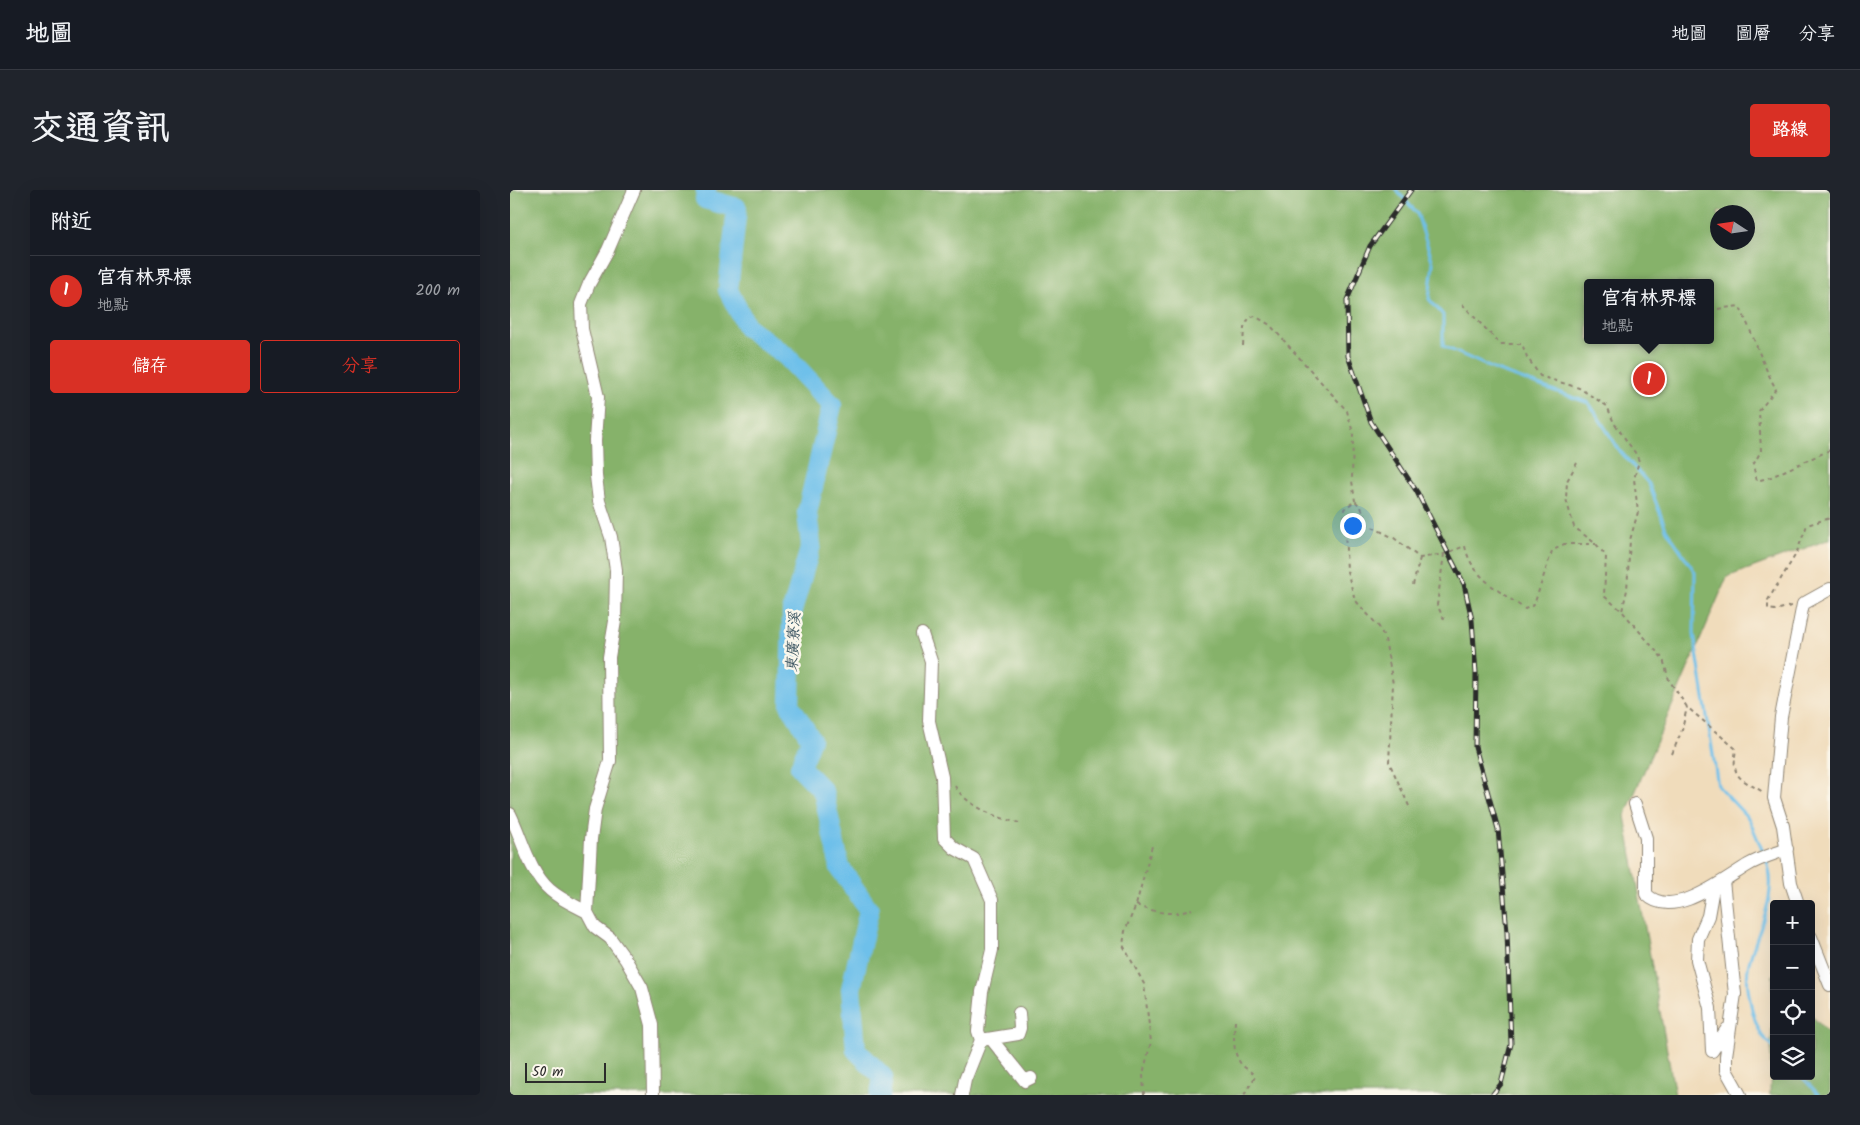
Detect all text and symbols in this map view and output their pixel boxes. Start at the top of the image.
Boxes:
text: 地圖 [25,15,73,54]
text: 地圖 [1671,20,1707,49]
text: 圖層 [1735,20,1771,49]
text: 分享 [1799,20,1835,49]
text: 交通資訊 [30,102,170,158]
button: 路線 [1750,104,1830,157]
north arrow [1710,205,1755,250]
text: 附近 [50,206,92,239]
text: 官有林界標 [97,263,192,293]
text: 1 [64,278,68,303]
text: 200 m [416,278,460,303]
popup [1584,279,1714,344]
text: 官有林界標 [1601,284,1697,314]
text: 地點 [97,293,129,318]
text: 地點 [1601,314,1634,339]
button: 儲存 [50,340,250,393]
button: 分享 [260,340,460,393]
pin: 1 [1633,360,1665,398]
your location [1340,513,1366,539]
water label: 東廣寮溪 [780,610,808,673]
map controls [1770,900,1815,1080]
button: + [1770,900,1815,945]
button: − [1770,945,1815,990]
button: locate [1770,990,1815,1035]
button: layers [1770,1035,1815,1080]
scale bar [525,1060,606,1083]
text: 50 m [532,1061,563,1083]

